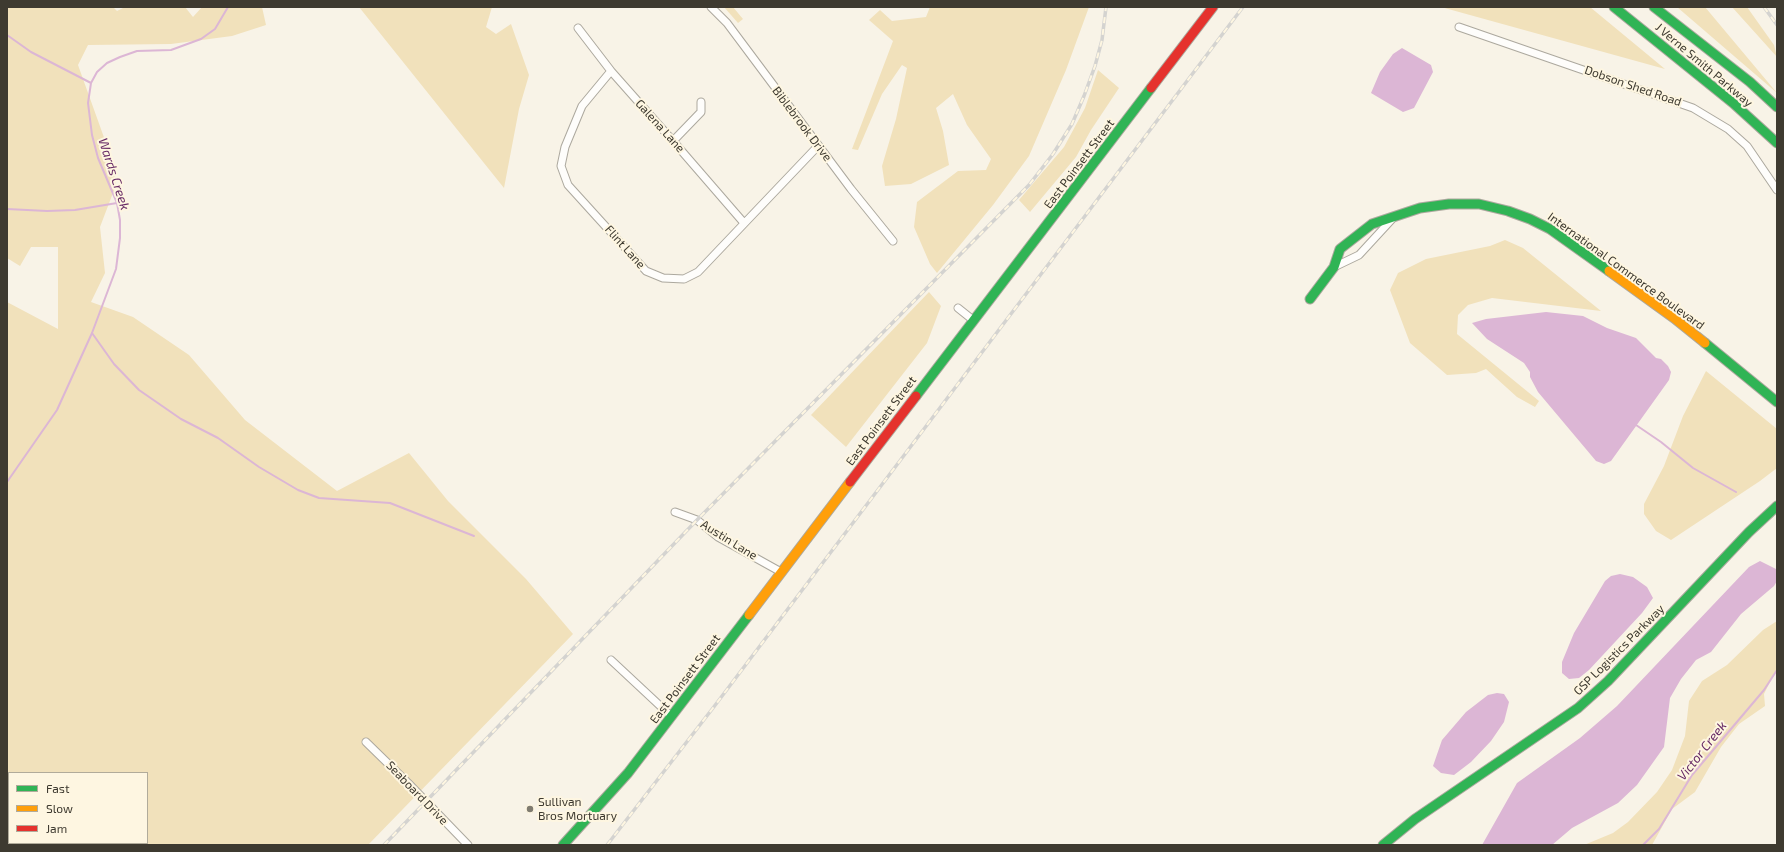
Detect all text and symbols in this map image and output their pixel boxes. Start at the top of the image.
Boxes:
street label: J Verne Smith Parkway [1652,20,1756,110]
street label: Dobson Shed Road [1583,63,1683,109]
street label: Biblebrook Drive [769,84,835,164]
street label: Galena Lane [632,96,688,156]
street label: East Poinsett Street [1041,116,1117,212]
water label: Wards Creek [95,136,133,212]
street label: International Commerce Boulevard [1545,209,1707,333]
street label: Flint Lane [602,222,648,272]
street label: East Poinsett Street [843,373,919,469]
street label: Austin Lane [698,517,760,563]
street label: GSP Logistics Parkway [1571,602,1667,698]
street label: East Poinsett Street [647,631,723,727]
water label: Victor Creek [1674,718,1730,784]
street label: Seaboard Drive [383,758,451,828]
legend [8,772,148,844]
text: Fast [46,781,69,795]
place label: Sullivan Bros Mortuary [538,795,617,823]
text: Slow [46,801,73,815]
marker: Sullivan Bros Mortuary [525,804,535,814]
text: Jam [46,821,67,835]

